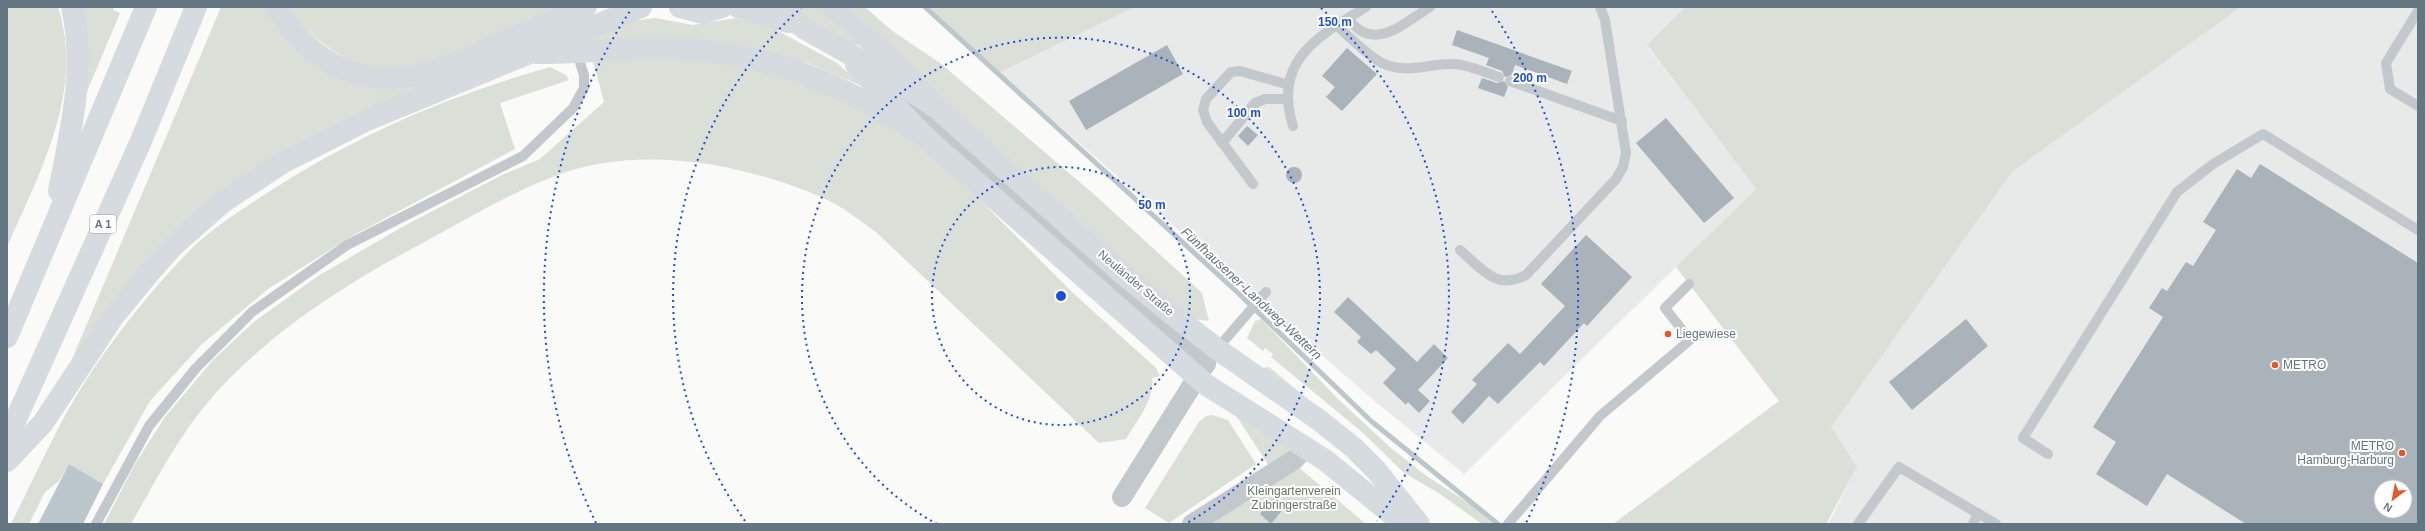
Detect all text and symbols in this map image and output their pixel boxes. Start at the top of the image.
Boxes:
text: 150 m [1318,15,1352,29]
text: 200 m [1513,71,1547,85]
text: 100 m [1227,106,1261,120]
text: 50 m [1138,198,1166,212]
road number: A 1 [90,215,116,233]
water label: Fünfhausener-Landweg-Wettern [1178,224,1325,363]
street label: Neuländer Straße [1095,247,1177,319]
centre of rings [1054,289,1068,303]
place label: Liegewiese [1676,327,1736,341]
marker: Liegewiese [1663,329,1673,339]
place label: METRO [2283,358,2326,372]
marker: METRO [2270,360,2280,370]
place label: METRO Hamburg-Harburg [2297,439,2394,467]
marker: METRO Hamburg-Harburg [2397,448,2407,458]
north arrow [2373,479,2413,519]
park label: Kleingartenverein Zubringerstraße [1247,484,1341,512]
text: N [2381,500,2394,515]

